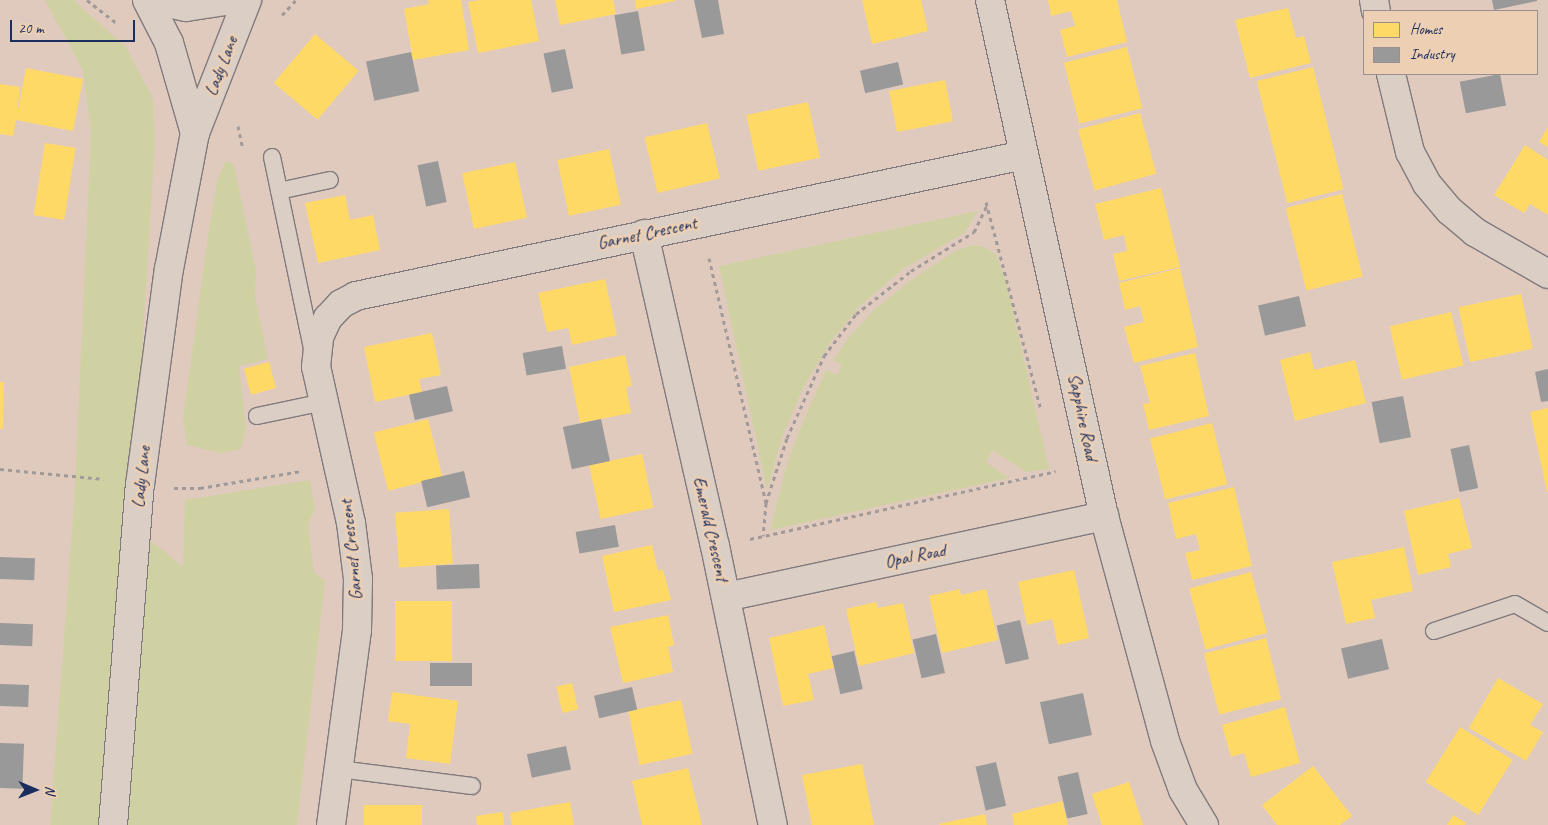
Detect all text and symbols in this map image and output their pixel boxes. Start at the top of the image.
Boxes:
scale bar [12,10,138,42]
legend [1363,10,1538,75]
text: 20 m [18,19,44,38]
text: Homes [1410,20,1442,39]
street label: Lady Lane [200,33,242,99]
text: Industry [1410,45,1455,64]
street label: Garnet Crescent [595,212,699,254]
street label: Sapphire Road [1063,372,1103,462]
street label: Lady Lane [127,445,155,509]
street label: Emerald Crescent [688,474,734,584]
street label: Garnet Crescent [335,499,367,601]
street label: Opal Road [883,539,947,573]
north arrow [10,765,60,815]
text: N [42,786,59,795]

